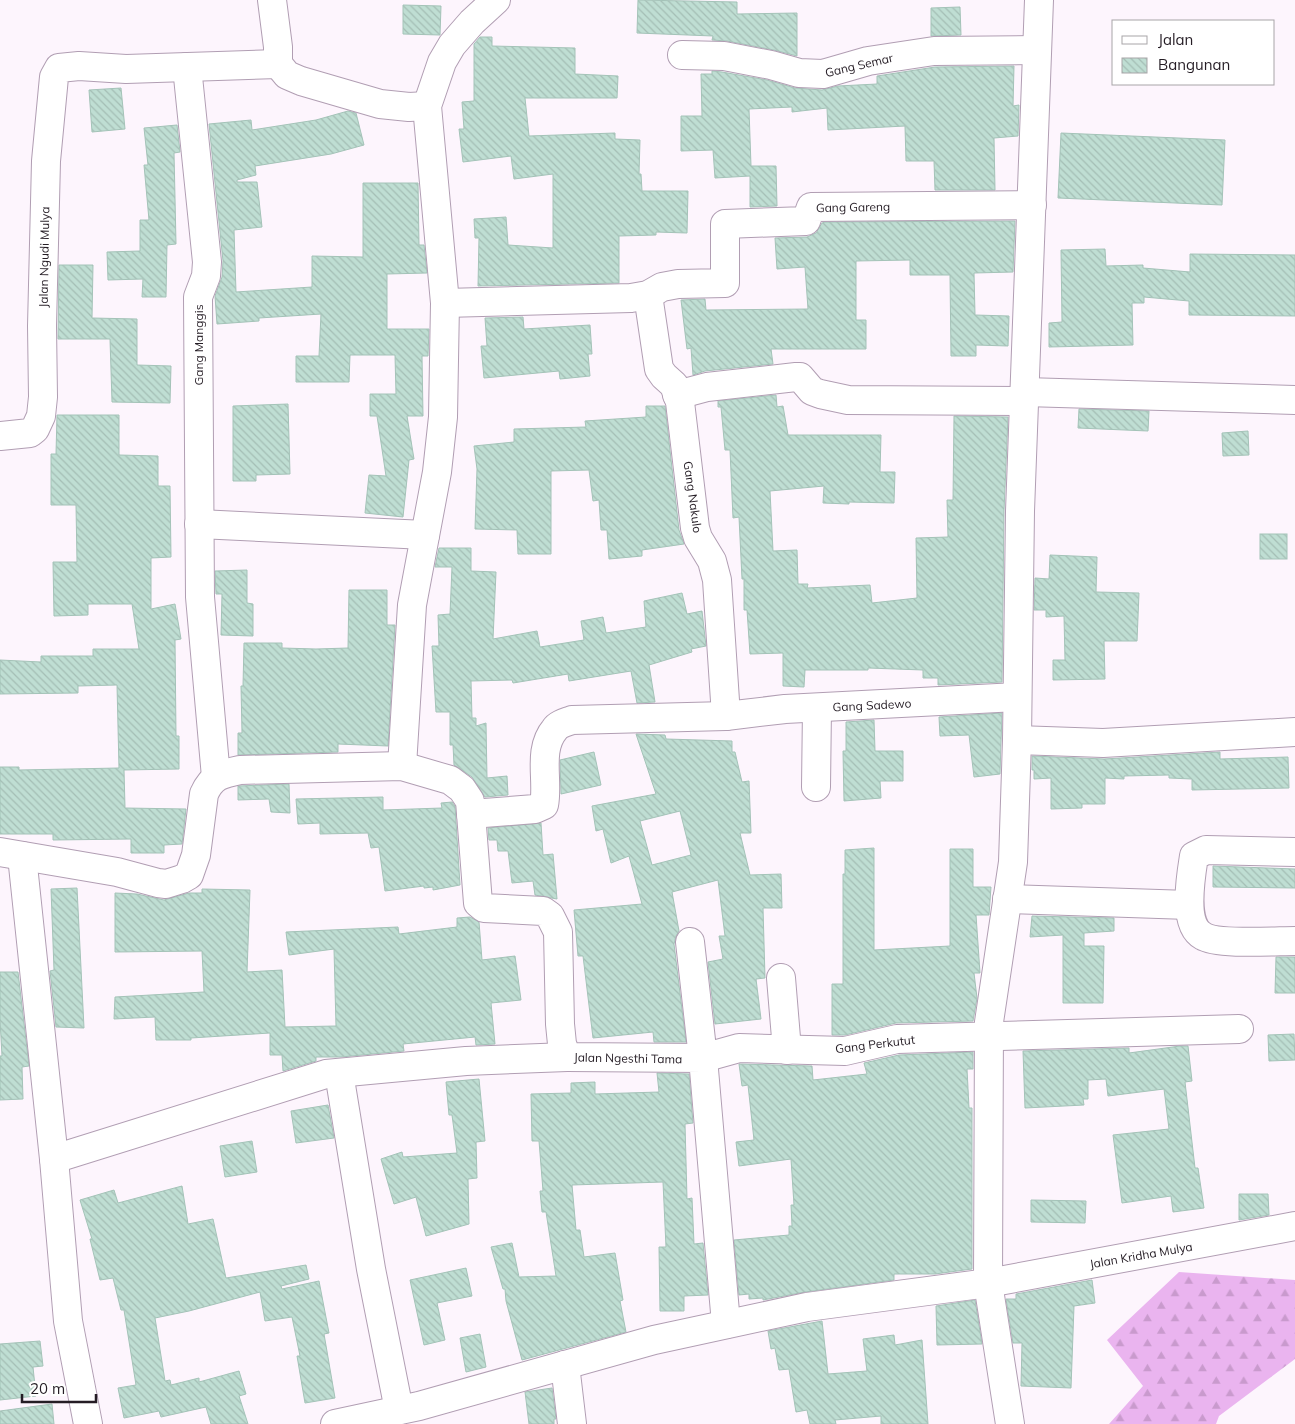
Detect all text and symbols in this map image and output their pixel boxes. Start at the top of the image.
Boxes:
legend [1112,20,1275,85]
text: Jalan [1158,30,1193,49]
street label: Gang Semar [823,50,895,80]
text: Bangunan [1158,55,1230,74]
street label: Gang Gareng [816,199,890,215]
street label: Jalan Ngudi Mulya [36,206,52,308]
street label: Gang Manggis [191,304,206,386]
street label: Gang Nakulo [681,460,705,534]
street label: Gang Sadewo [832,695,912,715]
street label: Gang Perkutut [834,1032,916,1056]
street label: Jalan Ngesthi Tama [574,1050,682,1066]
street label: Jalan Kridha Mulya [1088,1239,1194,1271]
scale bar [22,1372,96,1404]
text: 20 m [30,1379,65,1398]

